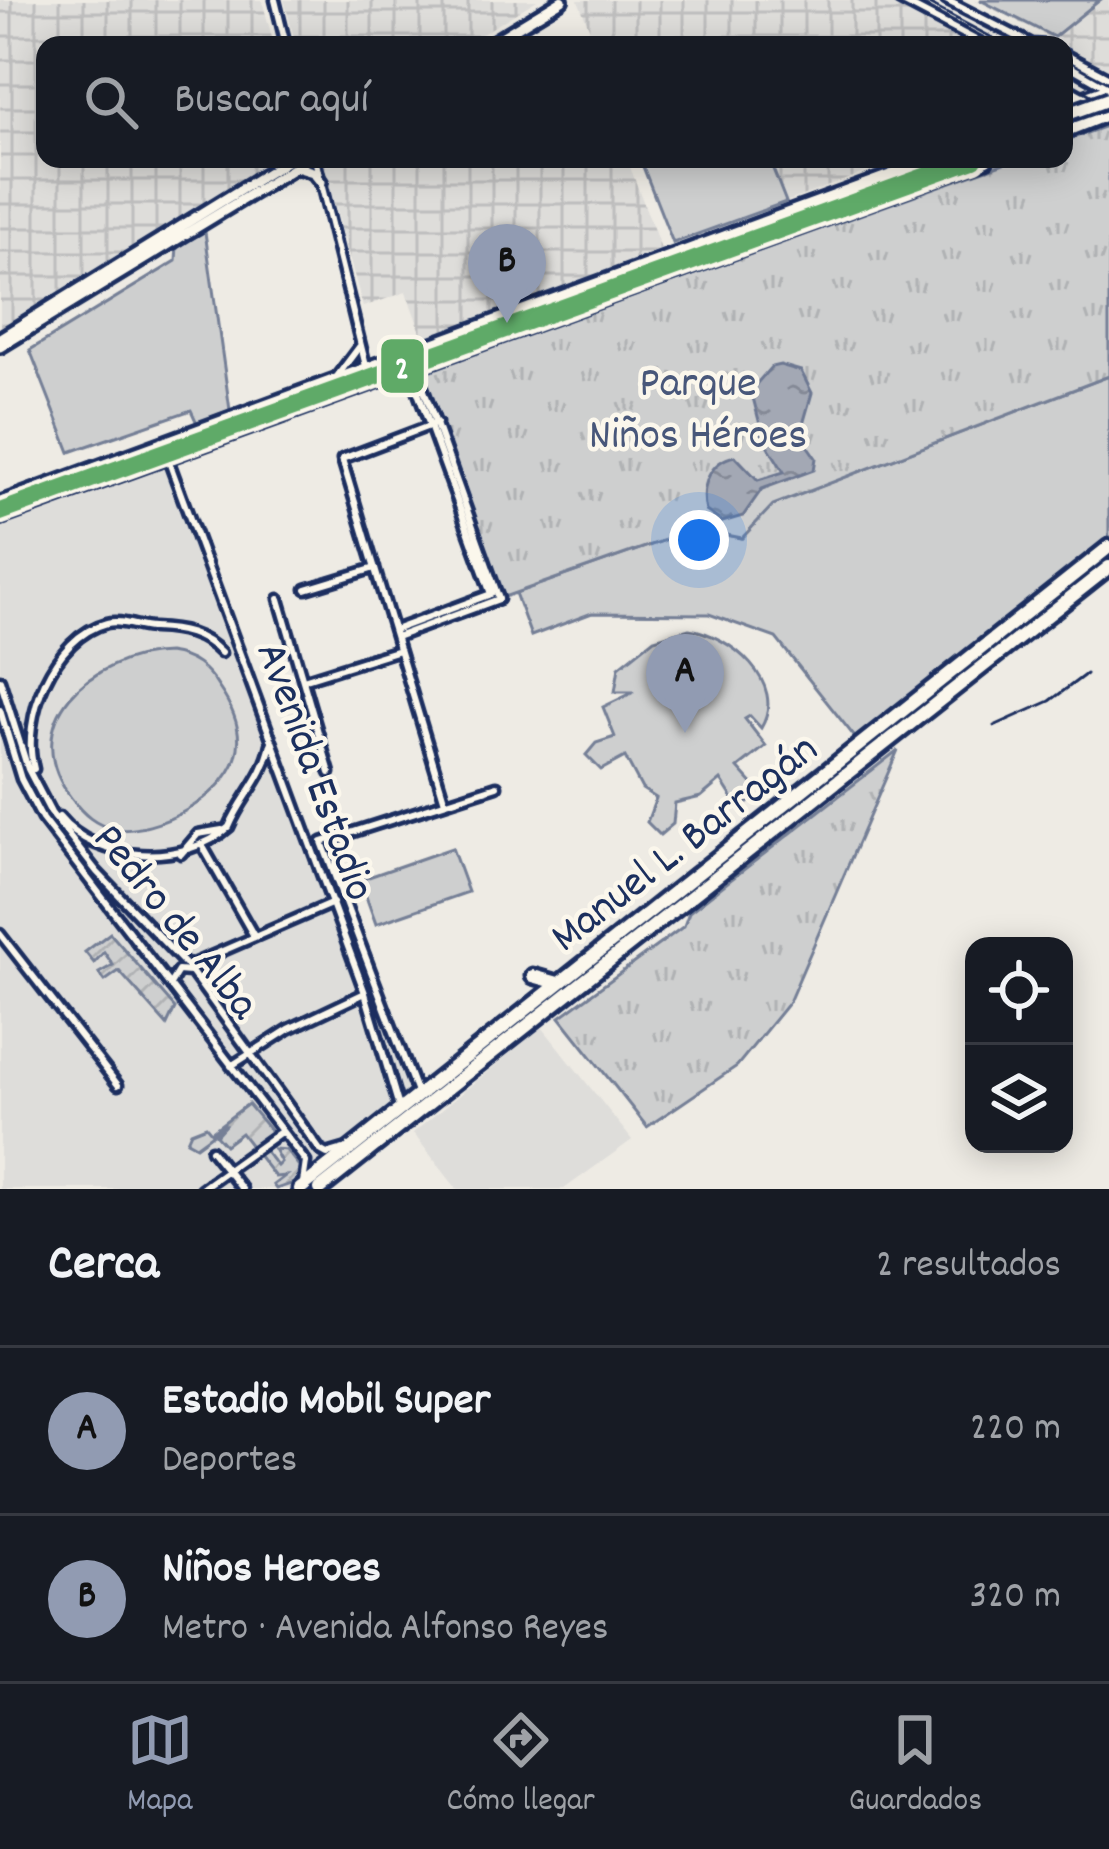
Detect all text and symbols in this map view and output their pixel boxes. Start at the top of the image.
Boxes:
search box [36,36,1073,168]
icon: search [78,69,144,135]
text: Buscar aquí [174,70,369,134]
pin: B [468,224,546,323]
line badge: 2 [379,337,426,395]
text: 2 [395,348,409,395]
park label: Parque Niños Héroes [589,354,807,470]
your location [669,510,729,570]
street label: Avenida Estadio [236,634,389,911]
pin: A [646,634,724,733]
street label: Manuel L. Barragán [539,720,834,971]
street label: Pedro de Alba [75,812,273,1036]
map controls [965,937,1073,1153]
button: locate [965,937,1073,1045]
button: layers [965,1045,1073,1153]
text: Cerca [48,1231,159,1303]
text: 2 resultados [876,1240,1061,1295]
text: Estadio Mobil Super [162,1371,490,1435]
text: A [76,1403,98,1458]
text: 220 m [970,1403,1061,1458]
text: Deportes [162,1435,297,1490]
text: Niños Heroes [162,1539,381,1603]
text: B [78,1571,96,1626]
text: 320 m [970,1571,1061,1626]
text: Metro · Avenida Alfonso Reyes [162,1603,608,1658]
tab: Mapa [127,1707,193,1826]
tab: Cómo llegar [447,1707,595,1826]
tab: Guardados [849,1707,982,1826]

